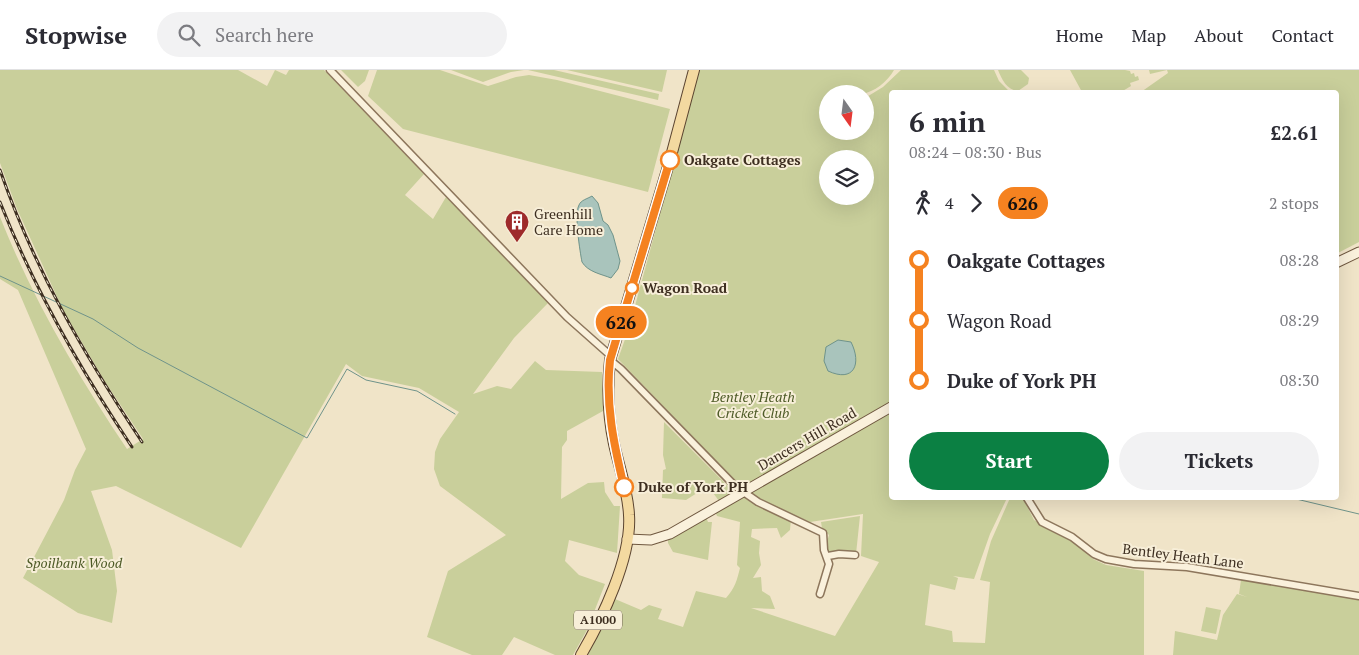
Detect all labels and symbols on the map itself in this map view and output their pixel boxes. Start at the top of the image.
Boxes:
north arrow [819,85,874,140]
marker: Oakgate Cottages [660,150,680,170]
place label: Oakgate Cottages [684,150,801,169]
place label: Greenhill Care Home [534,204,603,239]
building icon: Greenhill Care Home [504,209,530,243]
place label: Wagon Road [643,278,728,297]
marker: Wagon Road [625,281,639,295]
line badge: 626 [592,306,650,338]
park label: Bentley Heath Cricket Club [710,387,795,422]
street label: Dancers Hill Road [754,402,860,475]
marker: Duke of York PH [614,477,634,497]
place label: Duke of York PH [638,477,748,496]
street label: Bentley Heath Lane [1121,539,1245,572]
park label: Spoilbank Wood [26,553,123,572]
road number: A1000 [574,610,622,630]

